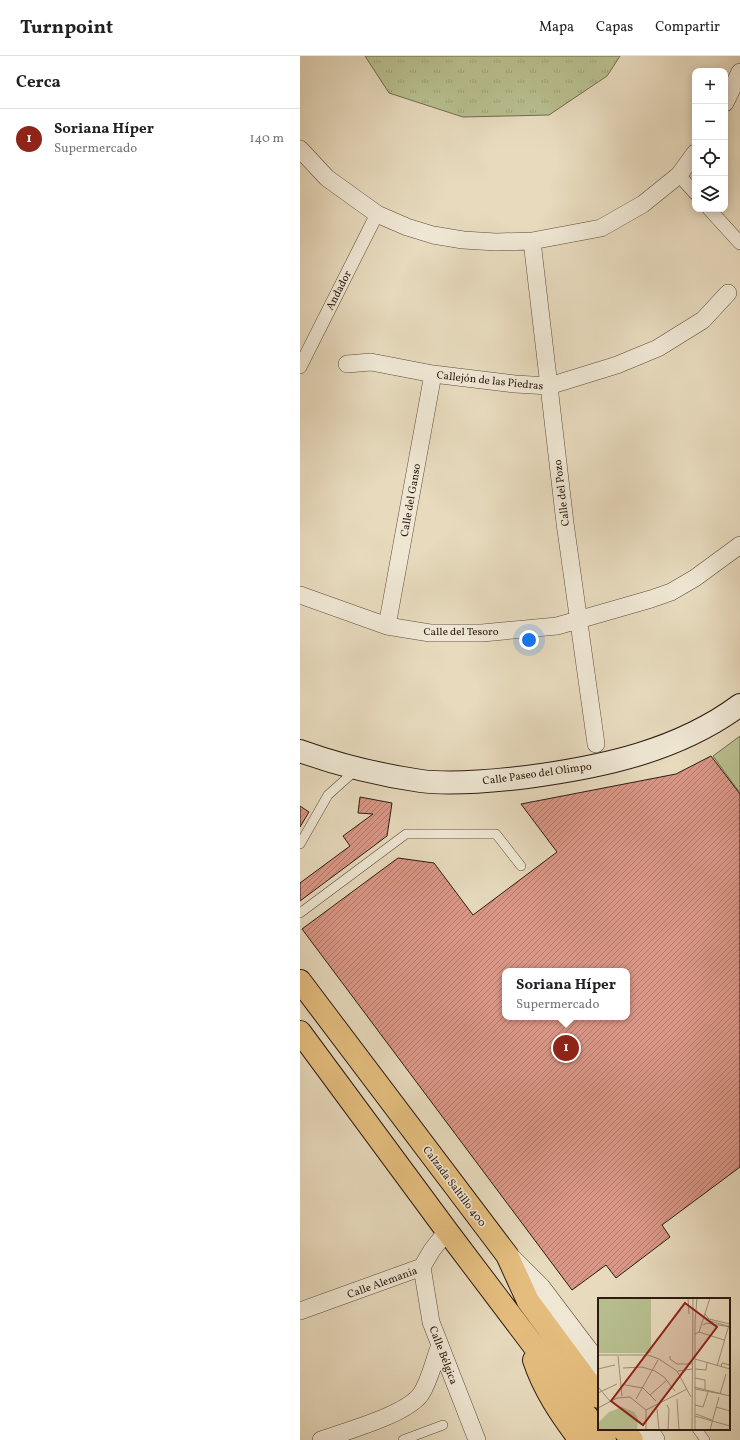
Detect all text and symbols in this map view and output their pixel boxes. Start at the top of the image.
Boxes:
text: Turnpoint [20,15,113,41]
text: Mapa [539,18,574,37]
text: Capas [596,18,633,37]
text: Compartir [655,18,720,37]
map controls [692,68,728,212]
button: + [692,68,728,104]
text: Cerca [16,71,61,94]
button: − [692,104,728,140]
text: Soriana Híper [54,119,154,140]
text: 1 [26,130,32,148]
text: 140 m [250,130,284,148]
text: Supermercado [54,140,137,158]
button: locate [692,140,728,176]
button: layers [692,176,728,212]
street label: Andador [323,268,356,313]
street label: Callejón de las Piedras [436,368,544,395]
street label: Calle del Pozo [551,459,574,527]
street label: Calle del Ganso [398,462,425,538]
street label: Calle del Tesoro [423,625,499,640]
your location [519,630,539,650]
street label: Calle Paseo del Olimpo [482,759,593,790]
popup [502,968,630,1020]
text: Soriana Híper [516,975,616,996]
text: Supermercado [516,996,599,1014]
pin: 1 [553,1033,579,1063]
street label: Calzada Saltillo 400 [419,1144,489,1231]
street label: Calle Alemania [345,1264,420,1303]
inset map [598,1298,730,1430]
street label: Calle Bélgica [425,1324,461,1387]

